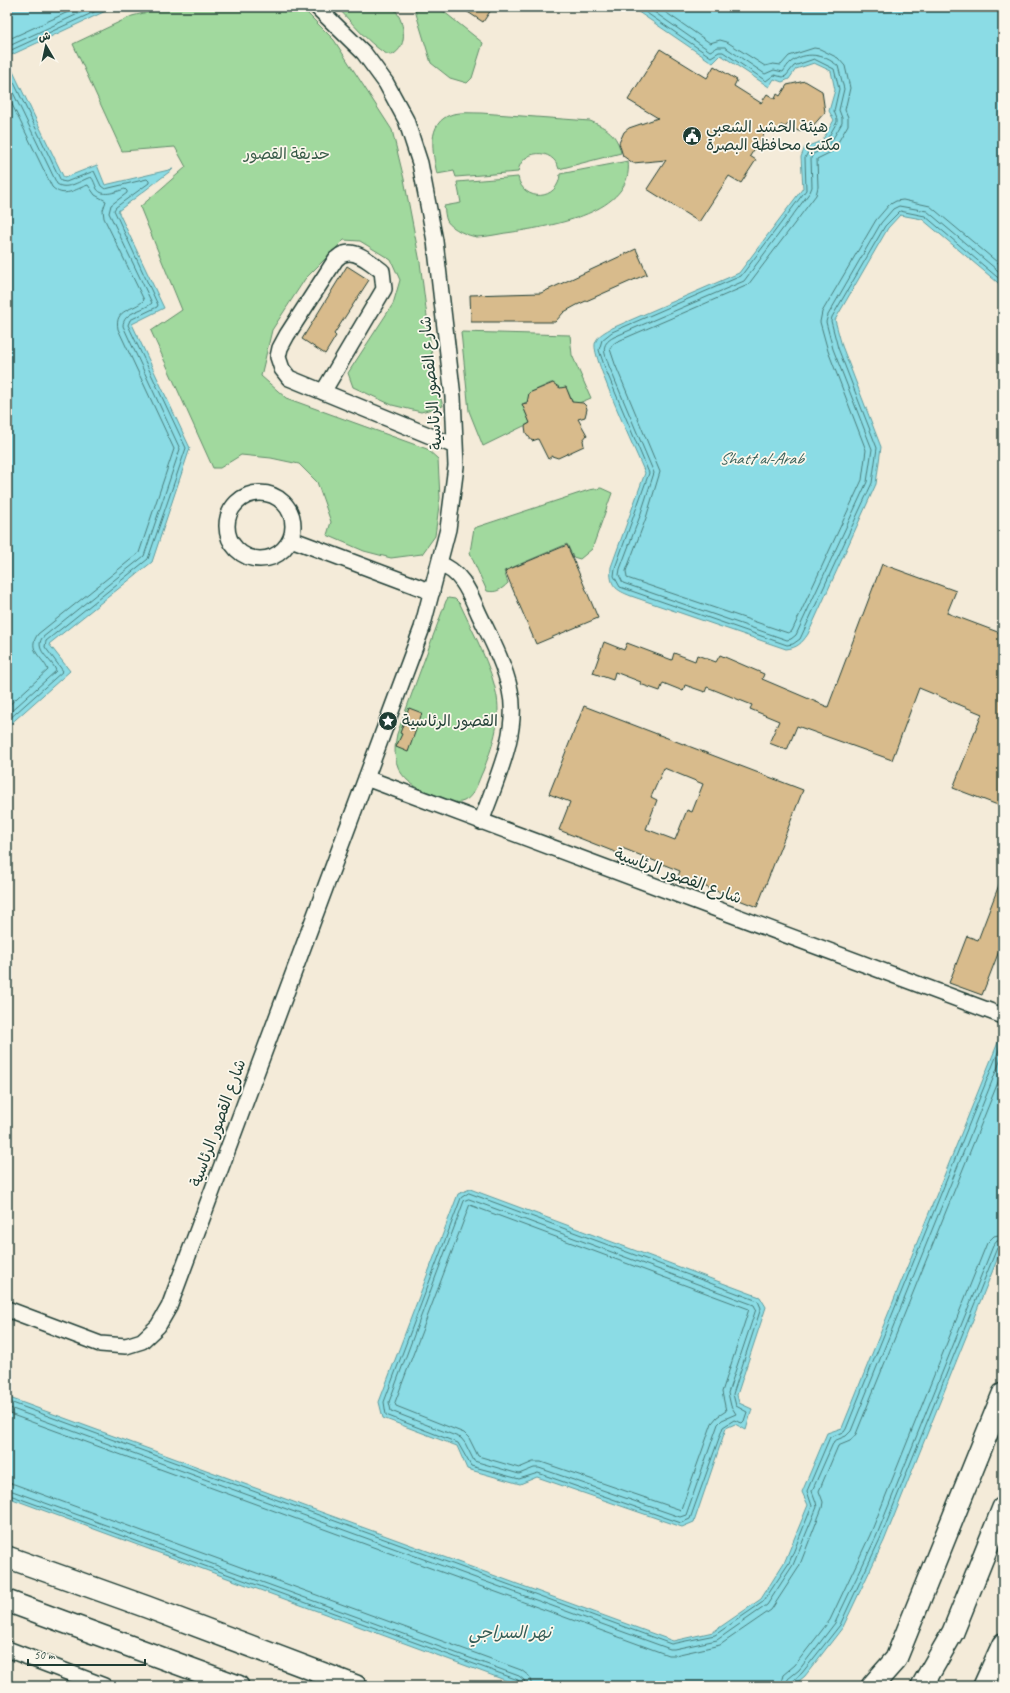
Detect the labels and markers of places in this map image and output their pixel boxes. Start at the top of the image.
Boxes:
place label: هيئة الحشد الشعبي مكتب محافظة البصرة [706,117,840,155]
public building icon: هيئة الحشد الشعبي مكتب محافظة البصرة [681,125,703,147]
place icon: القصور الرئاسية [377,710,399,732]
place label: القصور الرئاسية [402,711,498,731]

